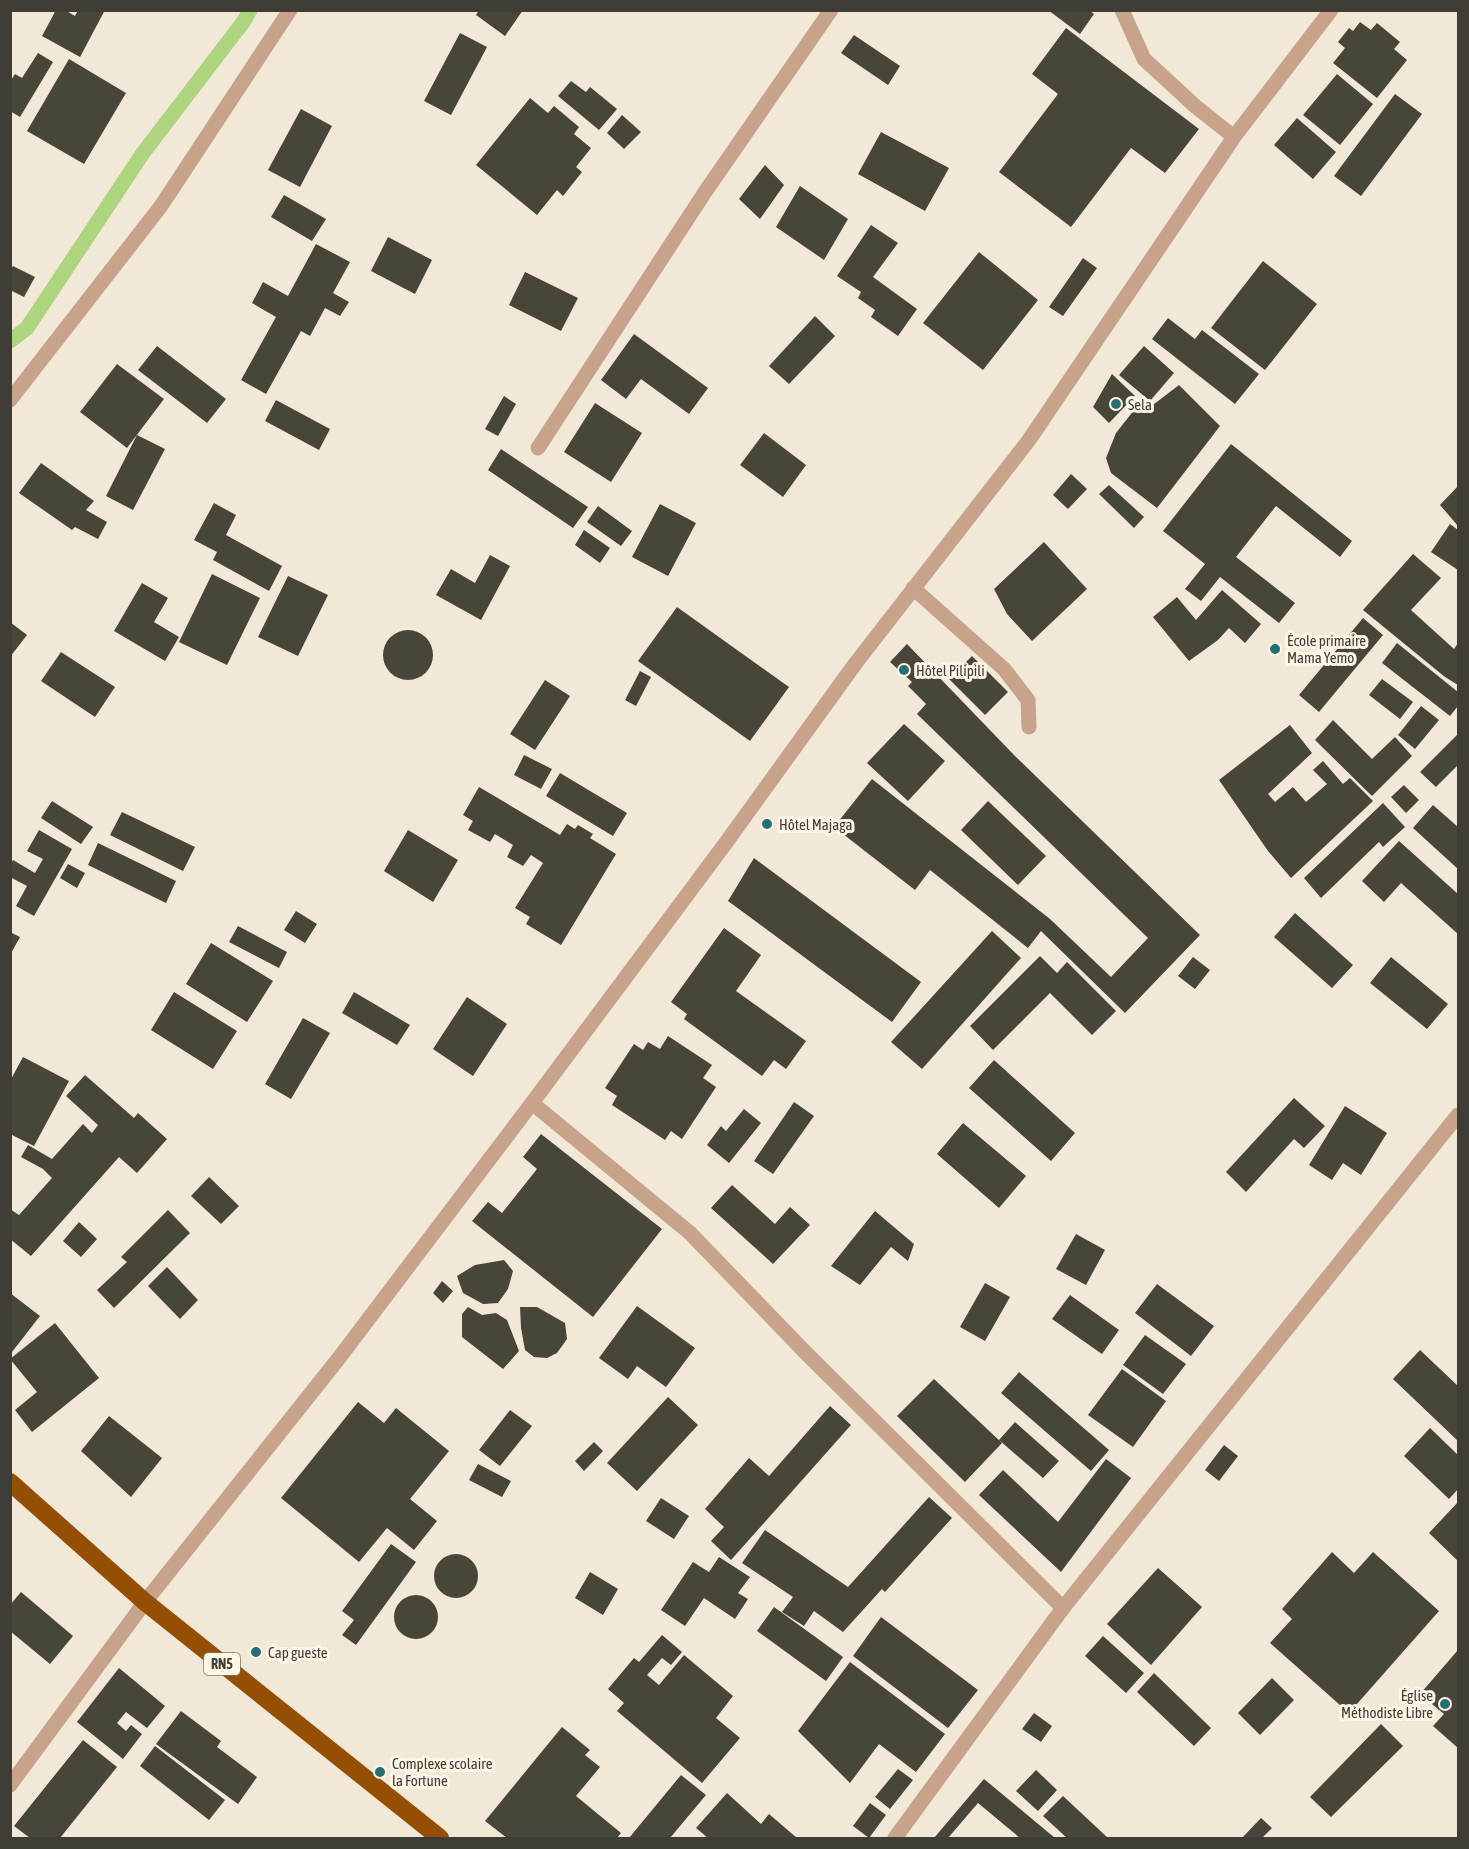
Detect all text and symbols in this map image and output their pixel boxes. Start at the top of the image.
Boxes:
place label: Sela [1128,396,1152,413]
marker: Sela [1109,397,1123,411]
place label: École primaire Mama Yemo [1287,632,1366,666]
marker: École primaire Mama Yemo [1268,642,1282,656]
place label: Hôtel Pilipili [916,662,985,679]
marker: Hôtel Pilipili [897,663,911,677]
place label: Hôtel Majaga [779,816,852,833]
marker: Hôtel Majaga [760,817,774,831]
place label: Cap gueste [268,1644,328,1661]
marker: Cap gueste [249,1645,263,1659]
road number: RN5 [204,1653,240,1675]
place label: Église Méthodiste Libre [1341,1687,1433,1721]
marker: Église Méthodiste Libre [1438,1697,1452,1711]
place label: Complexe scolaire la Fortune [392,1755,493,1789]
marker: Complexe scolaire la Fortune [373,1765,387,1779]

